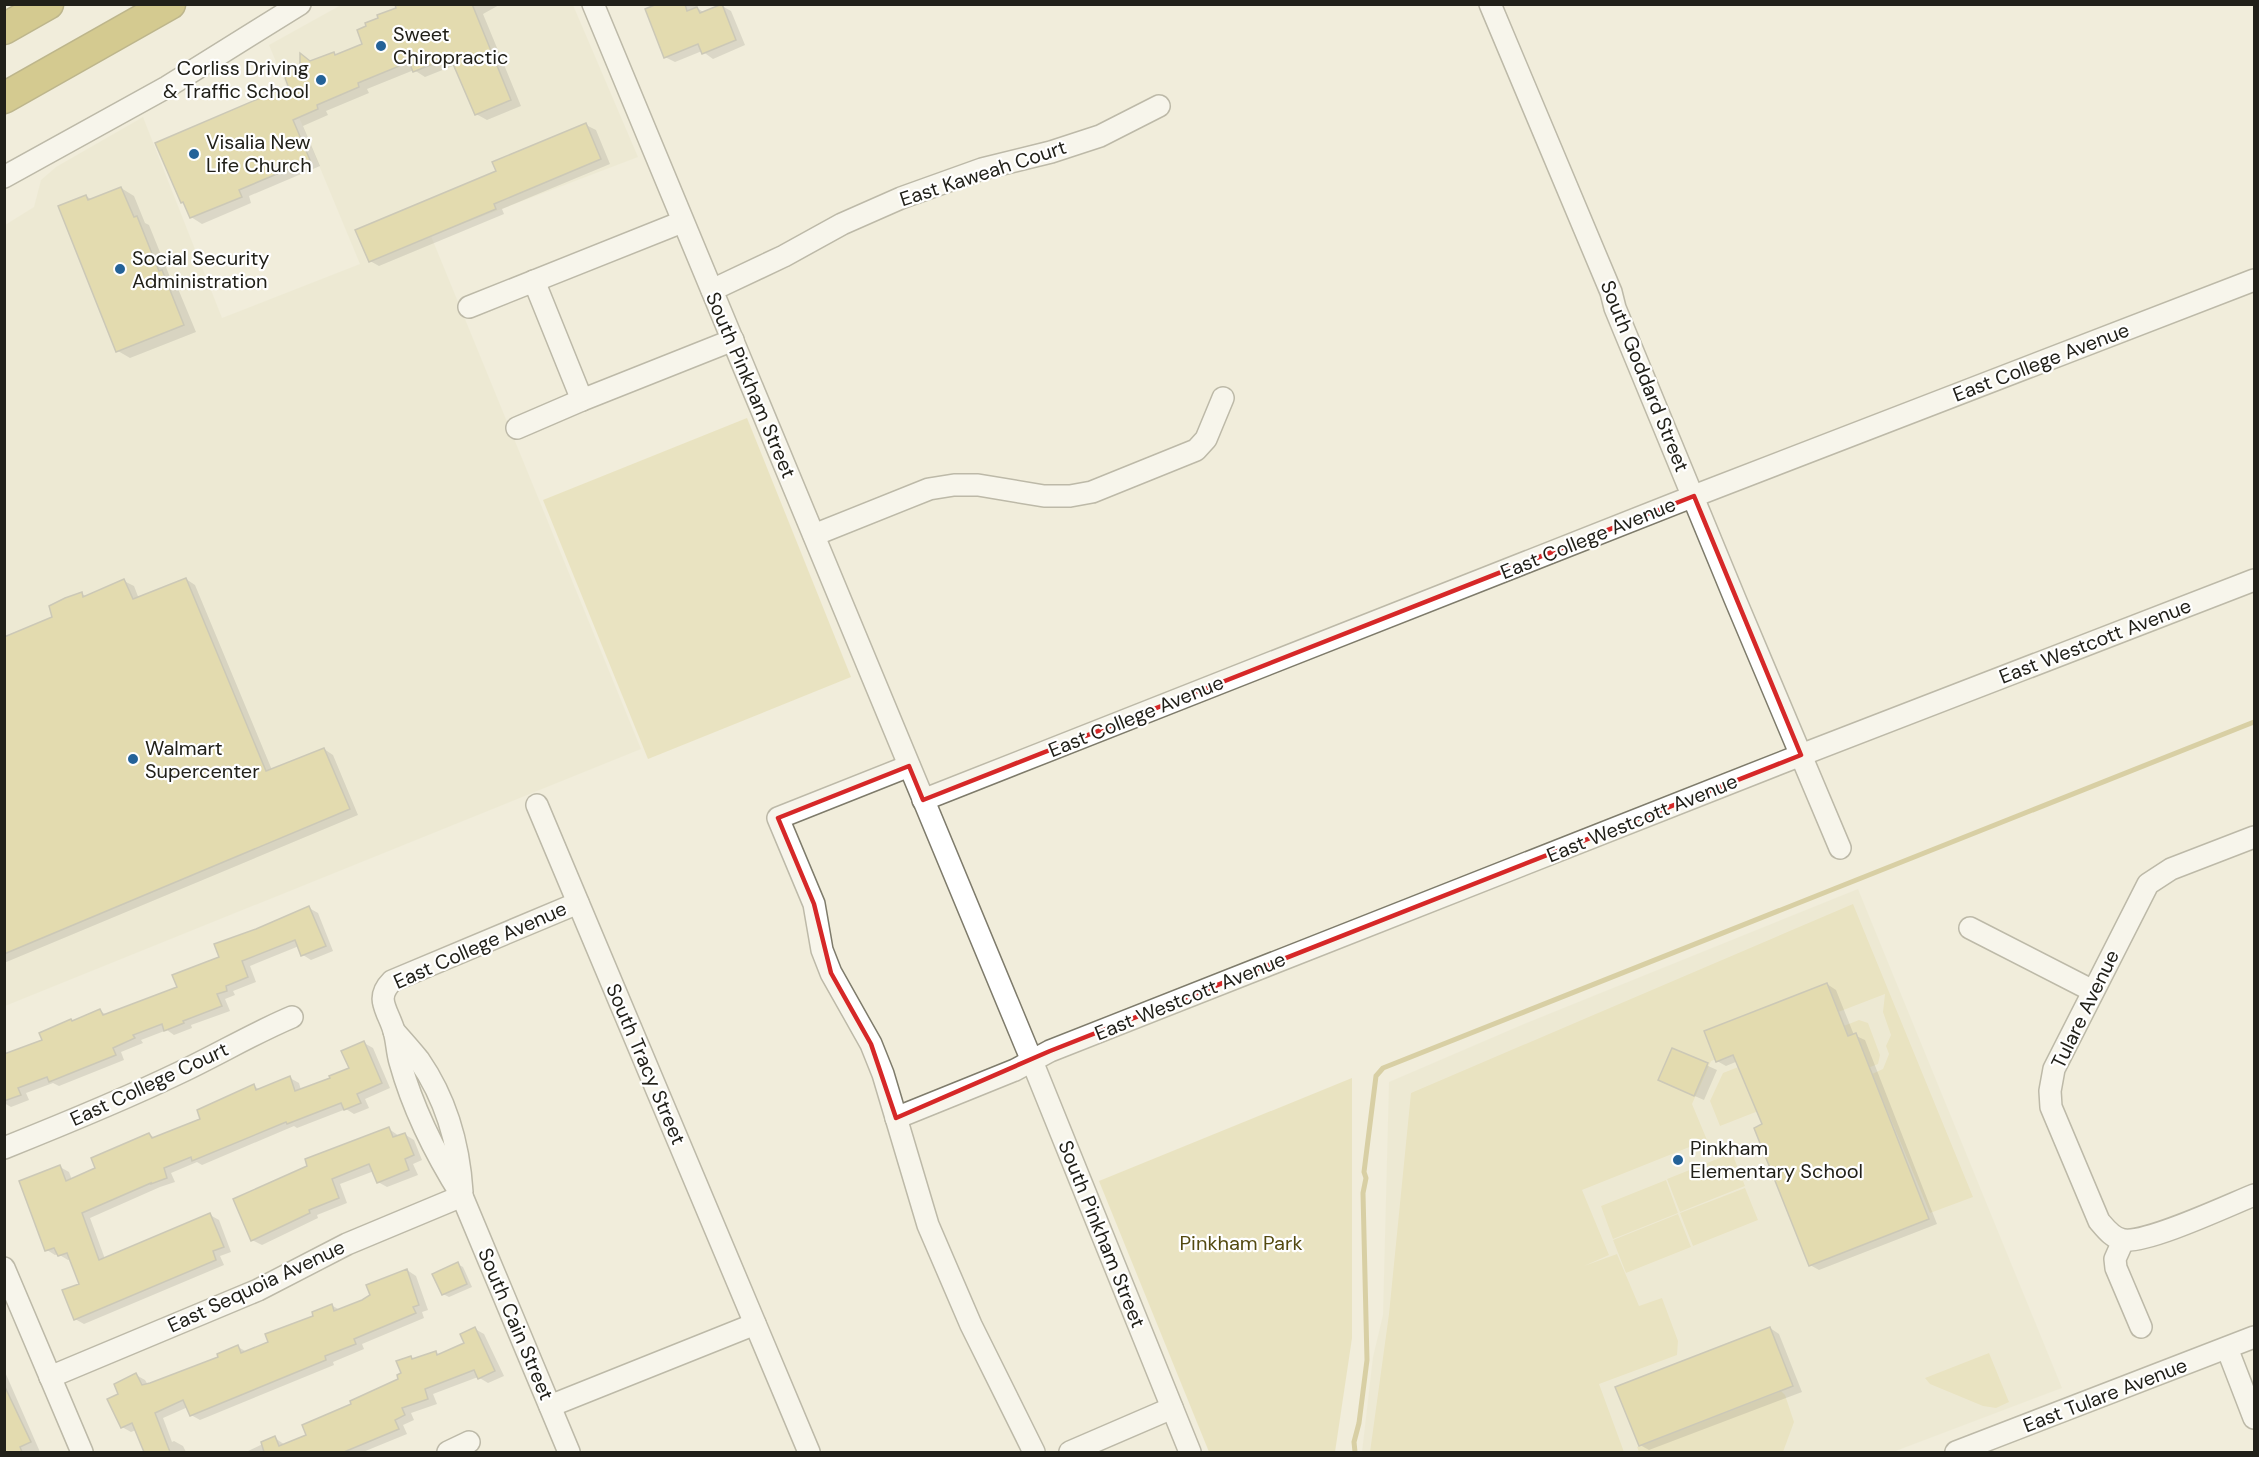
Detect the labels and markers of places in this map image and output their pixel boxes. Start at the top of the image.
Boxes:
place label: Sweet Chiropractic [393,21,509,70]
marker: Sweet Chiropractic [374,39,388,53]
place label: Corliss Driving & Traffic School [163,55,309,104]
marker: Corliss Driving & Traffic School [314,73,328,87]
place label: Visalia New Life Church [206,129,312,178]
marker: Visalia New Life Church [187,147,201,161]
place label: Social Security Administration [132,245,269,294]
marker: Social Security Administration [113,262,127,276]
place label: Walmart Supercenter [145,735,260,784]
marker: Walmart Supercenter [126,752,140,766]
place label: Pinkham Elementary School [1690,1135,1863,1184]
marker: Pinkham Elementary School [1671,1153,1685,1167]

